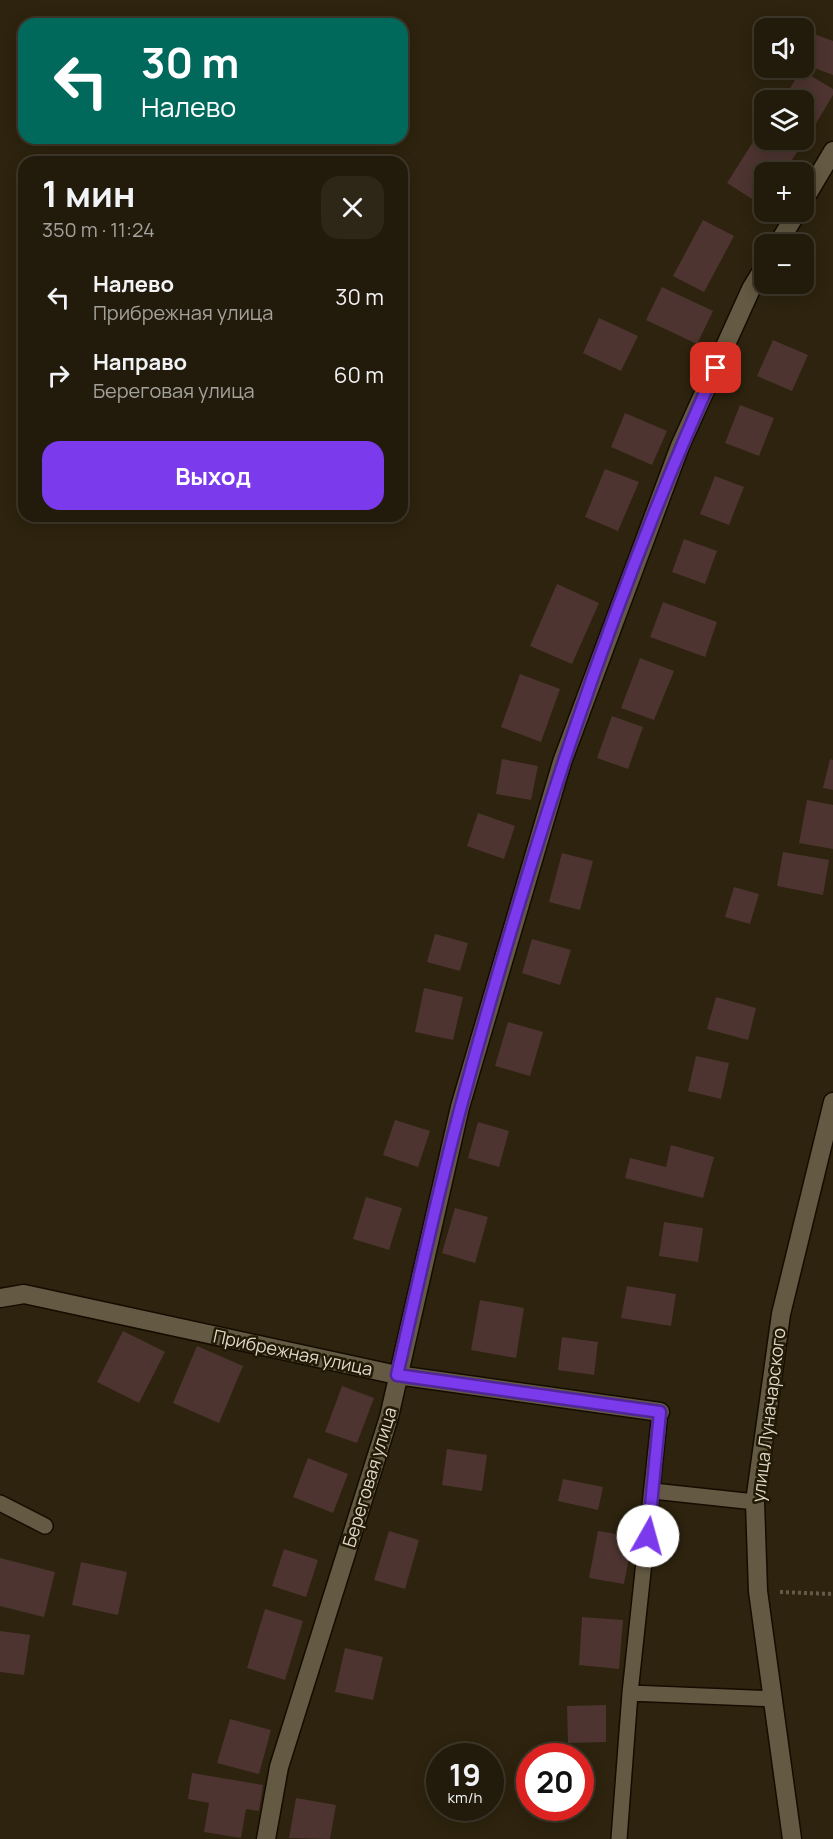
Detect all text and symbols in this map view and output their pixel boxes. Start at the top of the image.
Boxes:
map controls [754,18,814,294]
button: sound [754,18,814,78]
text: 30 m [141,33,239,91]
icon: left [42,42,120,120]
text: Налево [141,88,236,125]
button: layers [754,90,814,150]
button: + [754,162,814,222]
text: 1 мин [42,169,135,218]
button: close [321,176,384,239]
text: 350 m · 11:24 [42,216,155,243]
button: − [754,234,814,294]
text: Налево [93,269,174,299]
icon: left [42,281,75,314]
text: 30 m [335,282,384,312]
text: Прибрежная улица [93,299,273,326]
pin [690,342,741,393]
text: Направо [93,347,187,377]
icon: arrive [699,351,732,384]
icon: right [42,359,75,392]
text: 60 m [334,360,384,390]
text: Береговая улица [93,377,255,404]
button: Выход [42,441,384,510]
street label: Прибрежная улица [211,1323,375,1381]
street label: улица Луначарского [745,1326,791,1504]
street label: Береговая улица [336,1404,402,1550]
position arrow [616,1504,680,1568]
speed limit sign: 20 [516,1743,594,1821]
text: 19 [449,1754,481,1795]
text: km/h [448,1787,482,1808]

